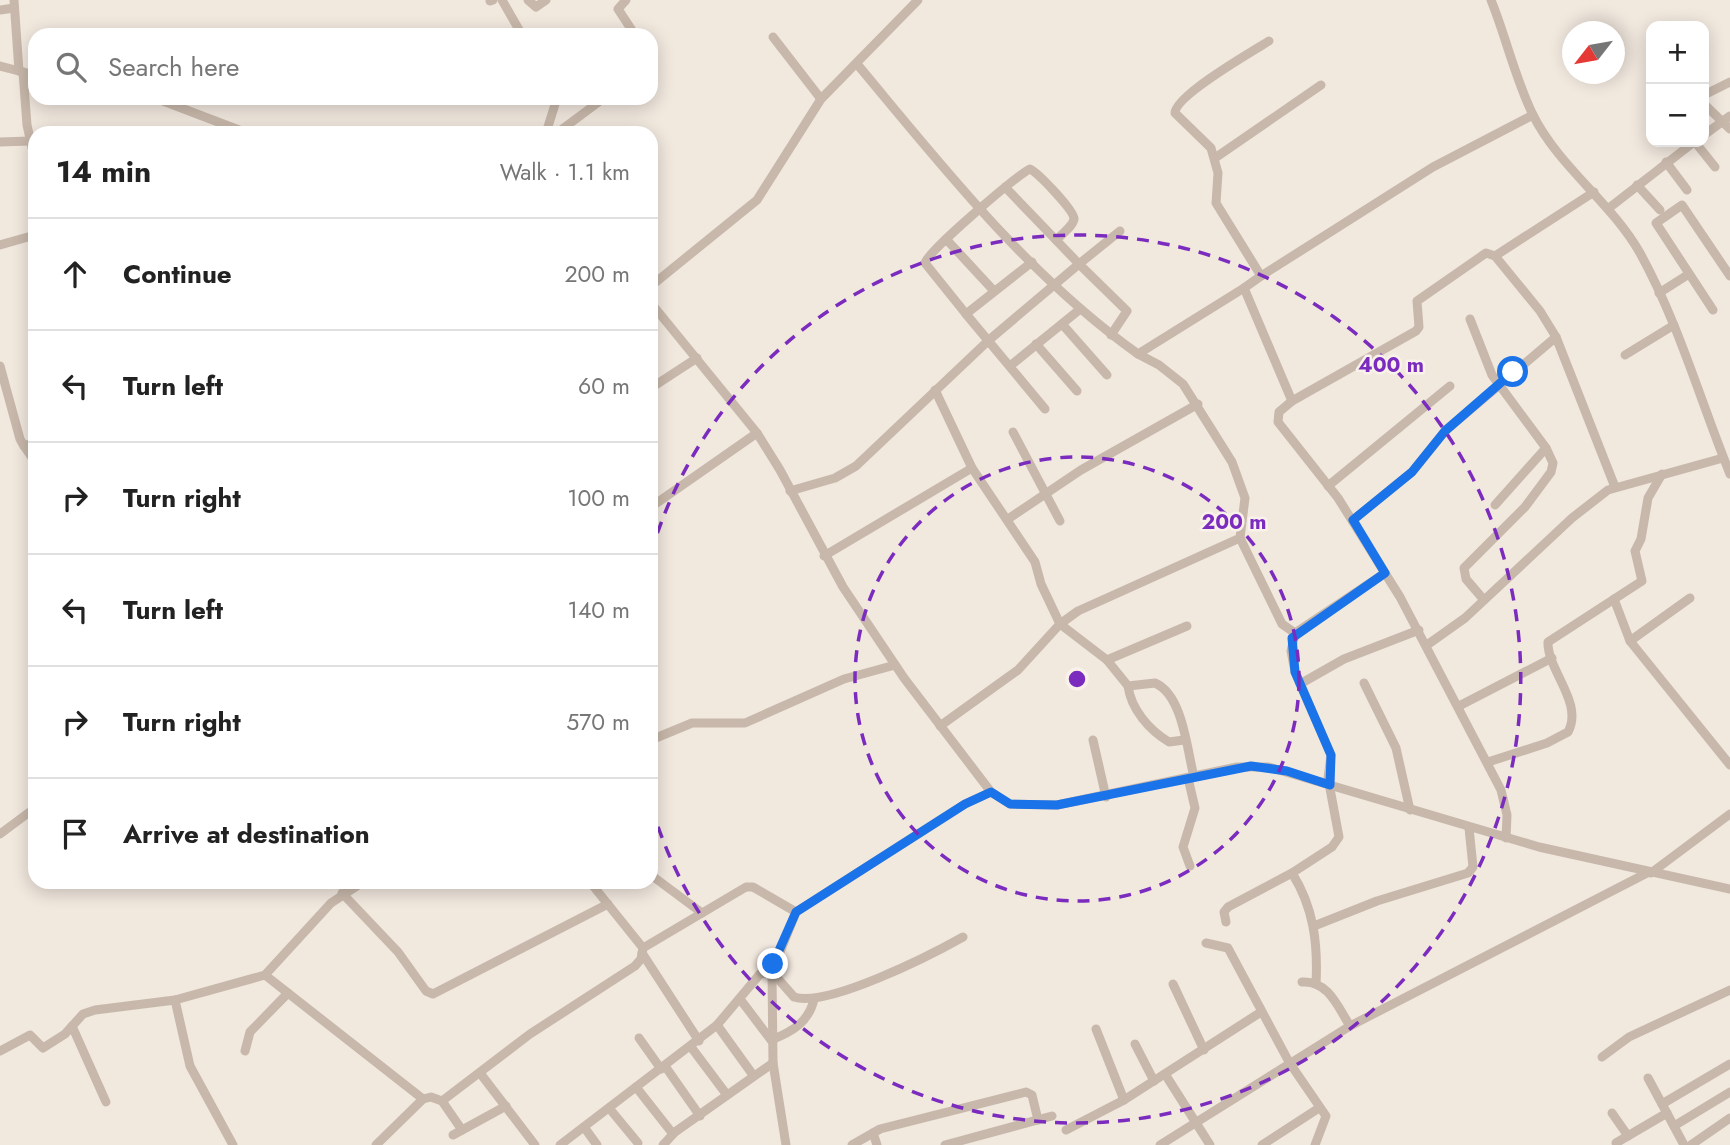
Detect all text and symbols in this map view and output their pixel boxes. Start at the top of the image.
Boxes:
north arrow [1562,21,1625,84]
map controls [1646,21,1709,147]
button: + [1646,21,1709,84]
search box [28,28,658,105]
icon: search [52,48,90,86]
text: Search here [108,48,240,86]
button: − [1646,84,1709,147]
text: 14 min [56,150,151,193]
text: Walk · 1.1 km [500,155,630,189]
icon: ahead [56,255,94,293]
text: Continue [123,255,232,293]
text: 200 m [564,257,630,291]
text: 400 m [1358,350,1424,380]
route start [1497,356,1528,387]
icon: left [56,367,94,405]
text: Turn left [123,367,223,405]
text: 60 m [578,369,630,403]
icon: right [56,479,94,517]
text: Turn right [123,479,241,517]
text: 100 m [567,481,630,515]
text: 200 m [1201,507,1267,537]
icon: left [56,591,94,629]
text: Turn left [123,591,223,629]
text: 140 m [568,593,630,627]
centre of rings [1065,667,1089,691]
icon: right [56,703,94,741]
text: Turn right [123,703,241,741]
text: 570 m [566,705,630,739]
icon: arrive [56,815,94,853]
text: Arrive at destination [123,815,370,853]
route end [757,948,788,979]

